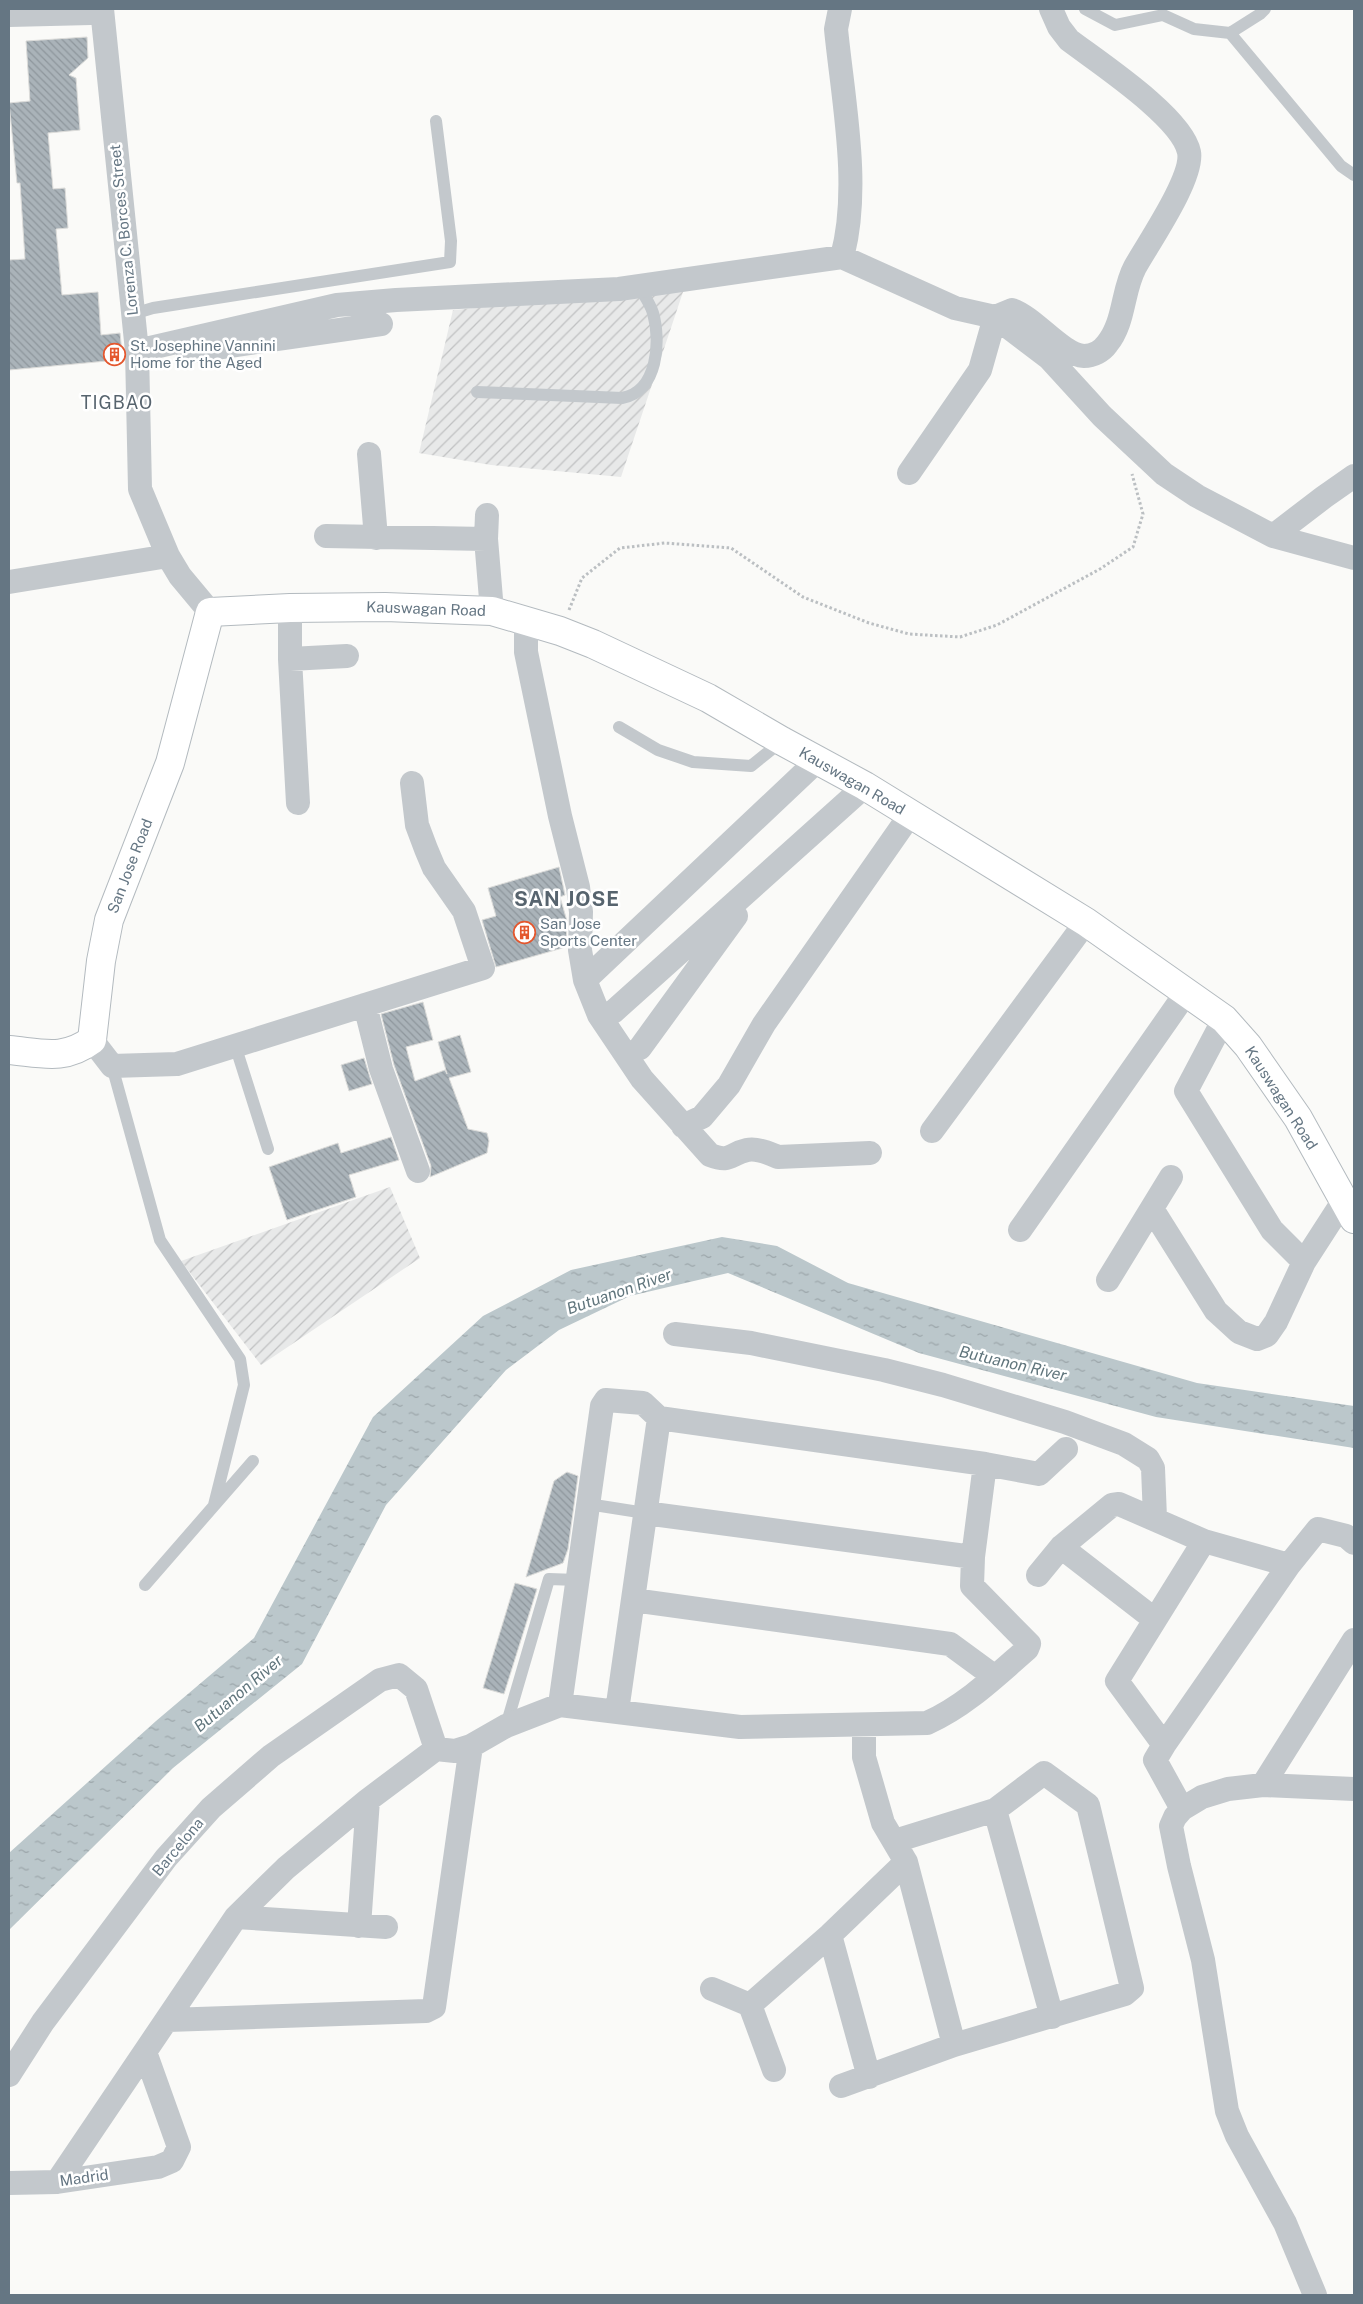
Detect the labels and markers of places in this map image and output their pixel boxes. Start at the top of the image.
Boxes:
place label: St. Josephine Vannini Home for the Aged [130,337,276,371]
building icon: St. Josephine Vannini Home for the Aged [102,343,126,367]
place label: San Jose Sports Center [540,915,637,949]
building icon: San Jose Sports Center [512,921,536,945]

